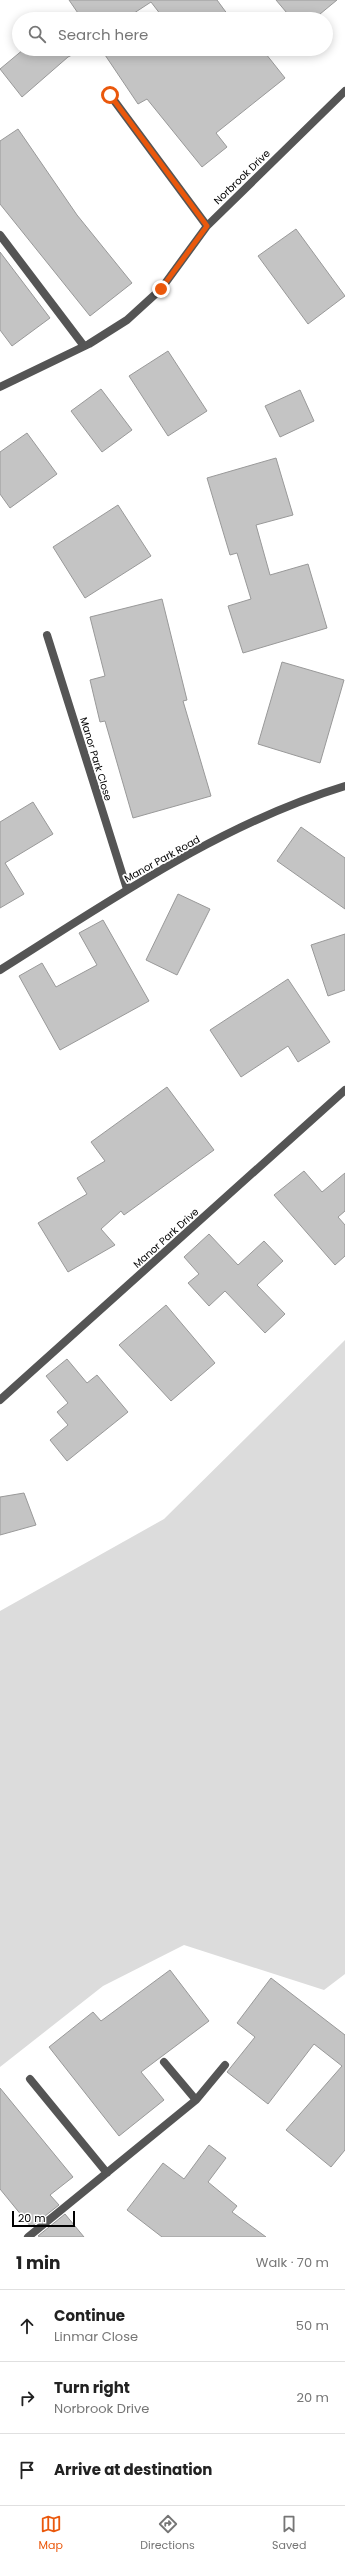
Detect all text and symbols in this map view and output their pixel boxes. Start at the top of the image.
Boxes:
search box [12,12,333,56]
icon: search [26,23,48,45]
text: Search here [58,24,148,45]
route start [101,86,119,104]
street label: Norbrook Drive [210,146,274,208]
route end [152,280,170,298]
street label: Manor Park Close [76,715,116,803]
street label: Manor Park Road [121,832,203,886]
street label: Manor Park Drive [130,1204,202,1272]
scale bar [12,2209,75,2228]
text: 20 m [18,2210,46,2226]
text: 1 min [16,2251,60,2275]
text: Walk · 70 m [256,2253,329,2272]
text: Continue [54,2305,125,2326]
icon: ahead [16,2315,38,2337]
text: 50 m [296,2316,329,2335]
text: Linmar Close [54,2327,138,2346]
text: Turn right [54,2377,130,2398]
icon: right [16,2387,38,2409]
text: 20 m [296,2388,329,2407]
text: Norbrook Drive [54,2399,149,2418]
icon: arrive [16,2459,38,2481]
text: Arrive at destination [54,2459,212,2480]
tab: Map [39,2513,63,2554]
tab: Directions [140,2513,195,2554]
tab: Saved [272,2513,306,2554]

